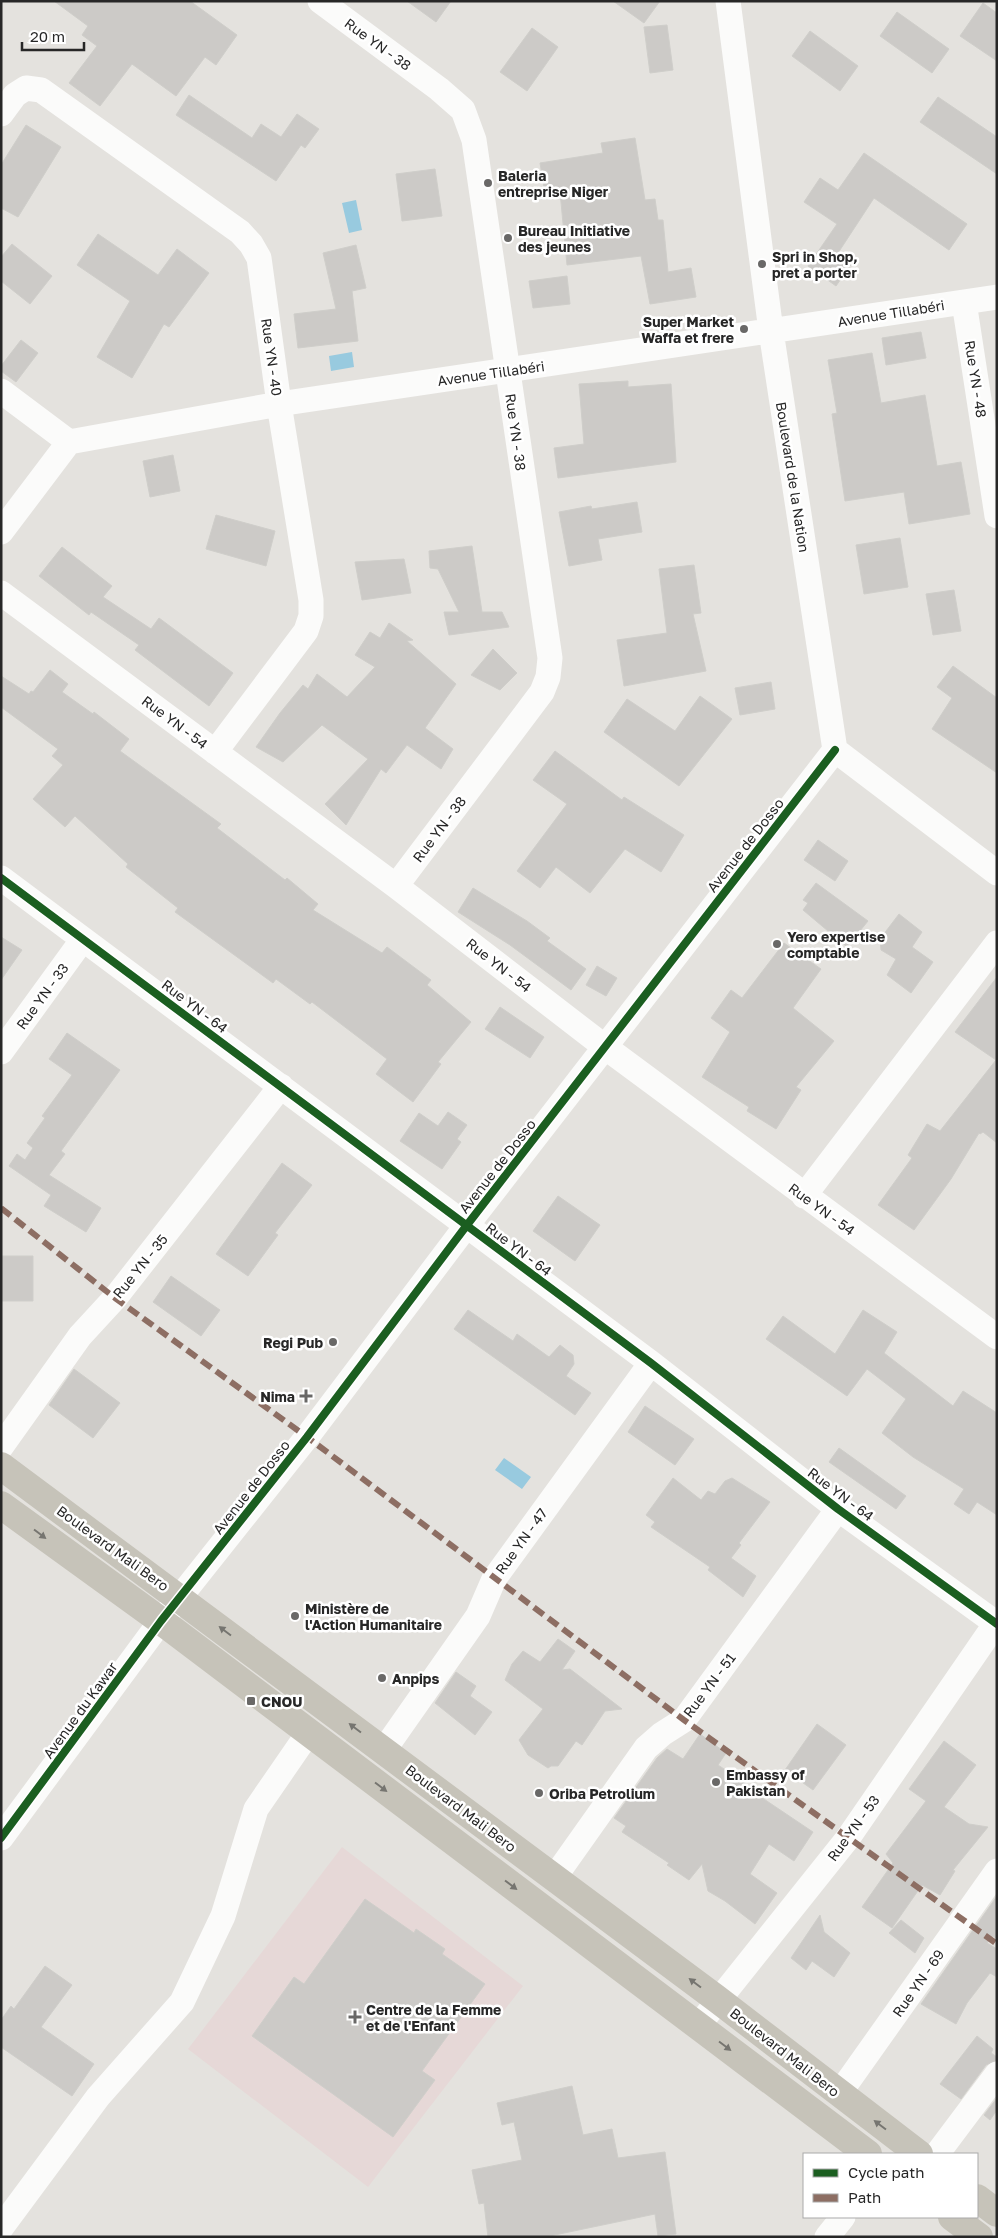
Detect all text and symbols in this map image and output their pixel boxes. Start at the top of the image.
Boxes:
street label: Rue YN - 38 [341,14,415,74]
scale bar [22,20,85,52]
text: 20 m [30,27,65,45]
place label: Baleria entreprise Niger [498,167,609,200]
marker: Baleria entreprise Niger [482,177,494,189]
place label: Bureau Initiative des jeunes [518,222,630,255]
marker: Bureau Initiative des jeunes [502,232,514,244]
place label: Spri in Shop, pret a porter [772,248,858,281]
marker: Spri in Shop, pret a porter [756,258,768,270]
street label: Avenue Tillabéri [836,296,946,330]
place label: Super Market Waffa et frere [641,313,734,346]
street label: Rue YN - 40 [258,317,286,397]
marker: Super Market Waffa et frere [738,323,750,335]
street label: Rue YN - 48 [961,339,991,419]
street label: Avenue Tillabéri [436,357,546,389]
street label: Rue YN - 38 [502,392,530,472]
street label: Boulevard de la Nation [773,401,813,553]
street label: Rue YN - 54 [139,692,211,752]
street label: Rue YN - 38 [409,793,469,865]
street label: Avenue de Dosso [703,795,787,895]
place label: Yero expertise comptable [787,928,885,961]
street label: Rue YN - 54 [463,934,535,996]
marker: Yero expertise comptable [771,938,783,950]
street label: Rue YN - 33 [12,960,72,1032]
street label: Rue YN - 64 [159,976,231,1036]
street label: Avenue de Dosso [455,1116,539,1216]
street label: Rue YN - 54 [785,1179,859,1239]
street label: Rue YN - 64 [483,1219,555,1279]
street label: Rue YN - 35 [109,1231,171,1301]
place label: Regi Pub [263,1334,323,1351]
marker: Regi Pub [327,1336,339,1348]
place label: Nima [260,1388,295,1405]
marker: Nima [299,1389,313,1403]
street label: Avenue de Dosso [209,1437,293,1537]
street label: Rue YN - 64 [805,1464,877,1524]
street label: Boulevard Mali Bero [54,1502,172,1594]
street label: Rue YN - 47 [491,1505,551,1577]
one-way arrow [33,1528,46,1539]
place label: Ministère de l'Action Humanitaire [305,1600,442,1633]
marker: Ministère de l'Action Humanitaire [289,1610,301,1622]
one-way arrow [218,1626,232,1636]
street label: Rue YN - 51 [679,1649,739,1721]
street label: Avenue du Kawar [39,1658,121,1762]
place label: Anpips [392,1670,439,1687]
marker: Anpips [376,1672,388,1684]
place label: CNOU [261,1693,303,1710]
marker: CNOU [245,1695,257,1707]
one-way arrow [348,1723,362,1733]
street label: Boulevard Mali Bero [402,1761,520,1855]
place label: Embassy of Pakistan [726,1766,805,1799]
marker: Embassy of Pakistan [710,1776,722,1788]
one-way arrow [374,1782,388,1792]
place label: Oriba Petrolium [549,1785,655,1802]
marker: Oriba Petrolium [533,1787,545,1799]
street label: Rue YN - 53 [823,1792,883,1864]
one-way arrow [504,1879,517,1890]
street label: Rue YN - 69 [889,1946,947,2020]
one-way arrow [688,1978,702,1988]
place label: Centre de la Femme et de l'Enfant [366,2001,501,2034]
street label: Boulevard Mali Bero [727,2004,843,2100]
marker: Centre de la Femme et de l'Enfant [348,2010,362,2024]
one-way arrow [718,2041,732,2051]
one-way arrow [873,2120,887,2130]
legend [803,2153,978,2218]
text: Cycle path [848,2163,924,2181]
text: Path [848,2188,881,2206]

